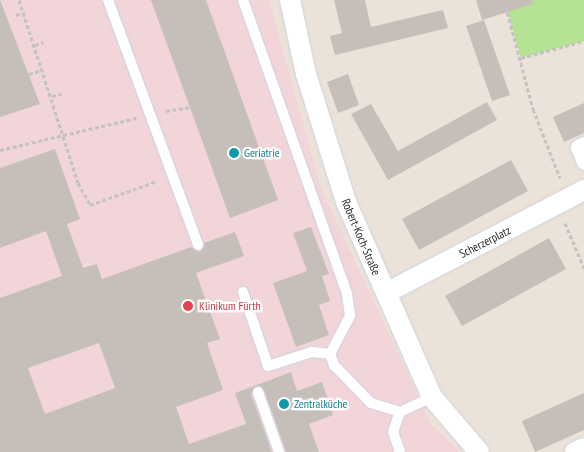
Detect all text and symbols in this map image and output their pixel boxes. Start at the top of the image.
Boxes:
place label: Geriatrie [244,146,280,160]
marker: Geriatrie [228,147,240,159]
street label: Robert-Koch-Straße [338,197,384,277]
street label: Scherzerplatz [457,223,513,261]
marker: Klinikum Fürth [181,299,195,313]
place label: Klinikum Fürth [199,299,261,313]
place label: Zentralküche [294,397,348,411]
marker: Zentralküche [278,398,290,410]

